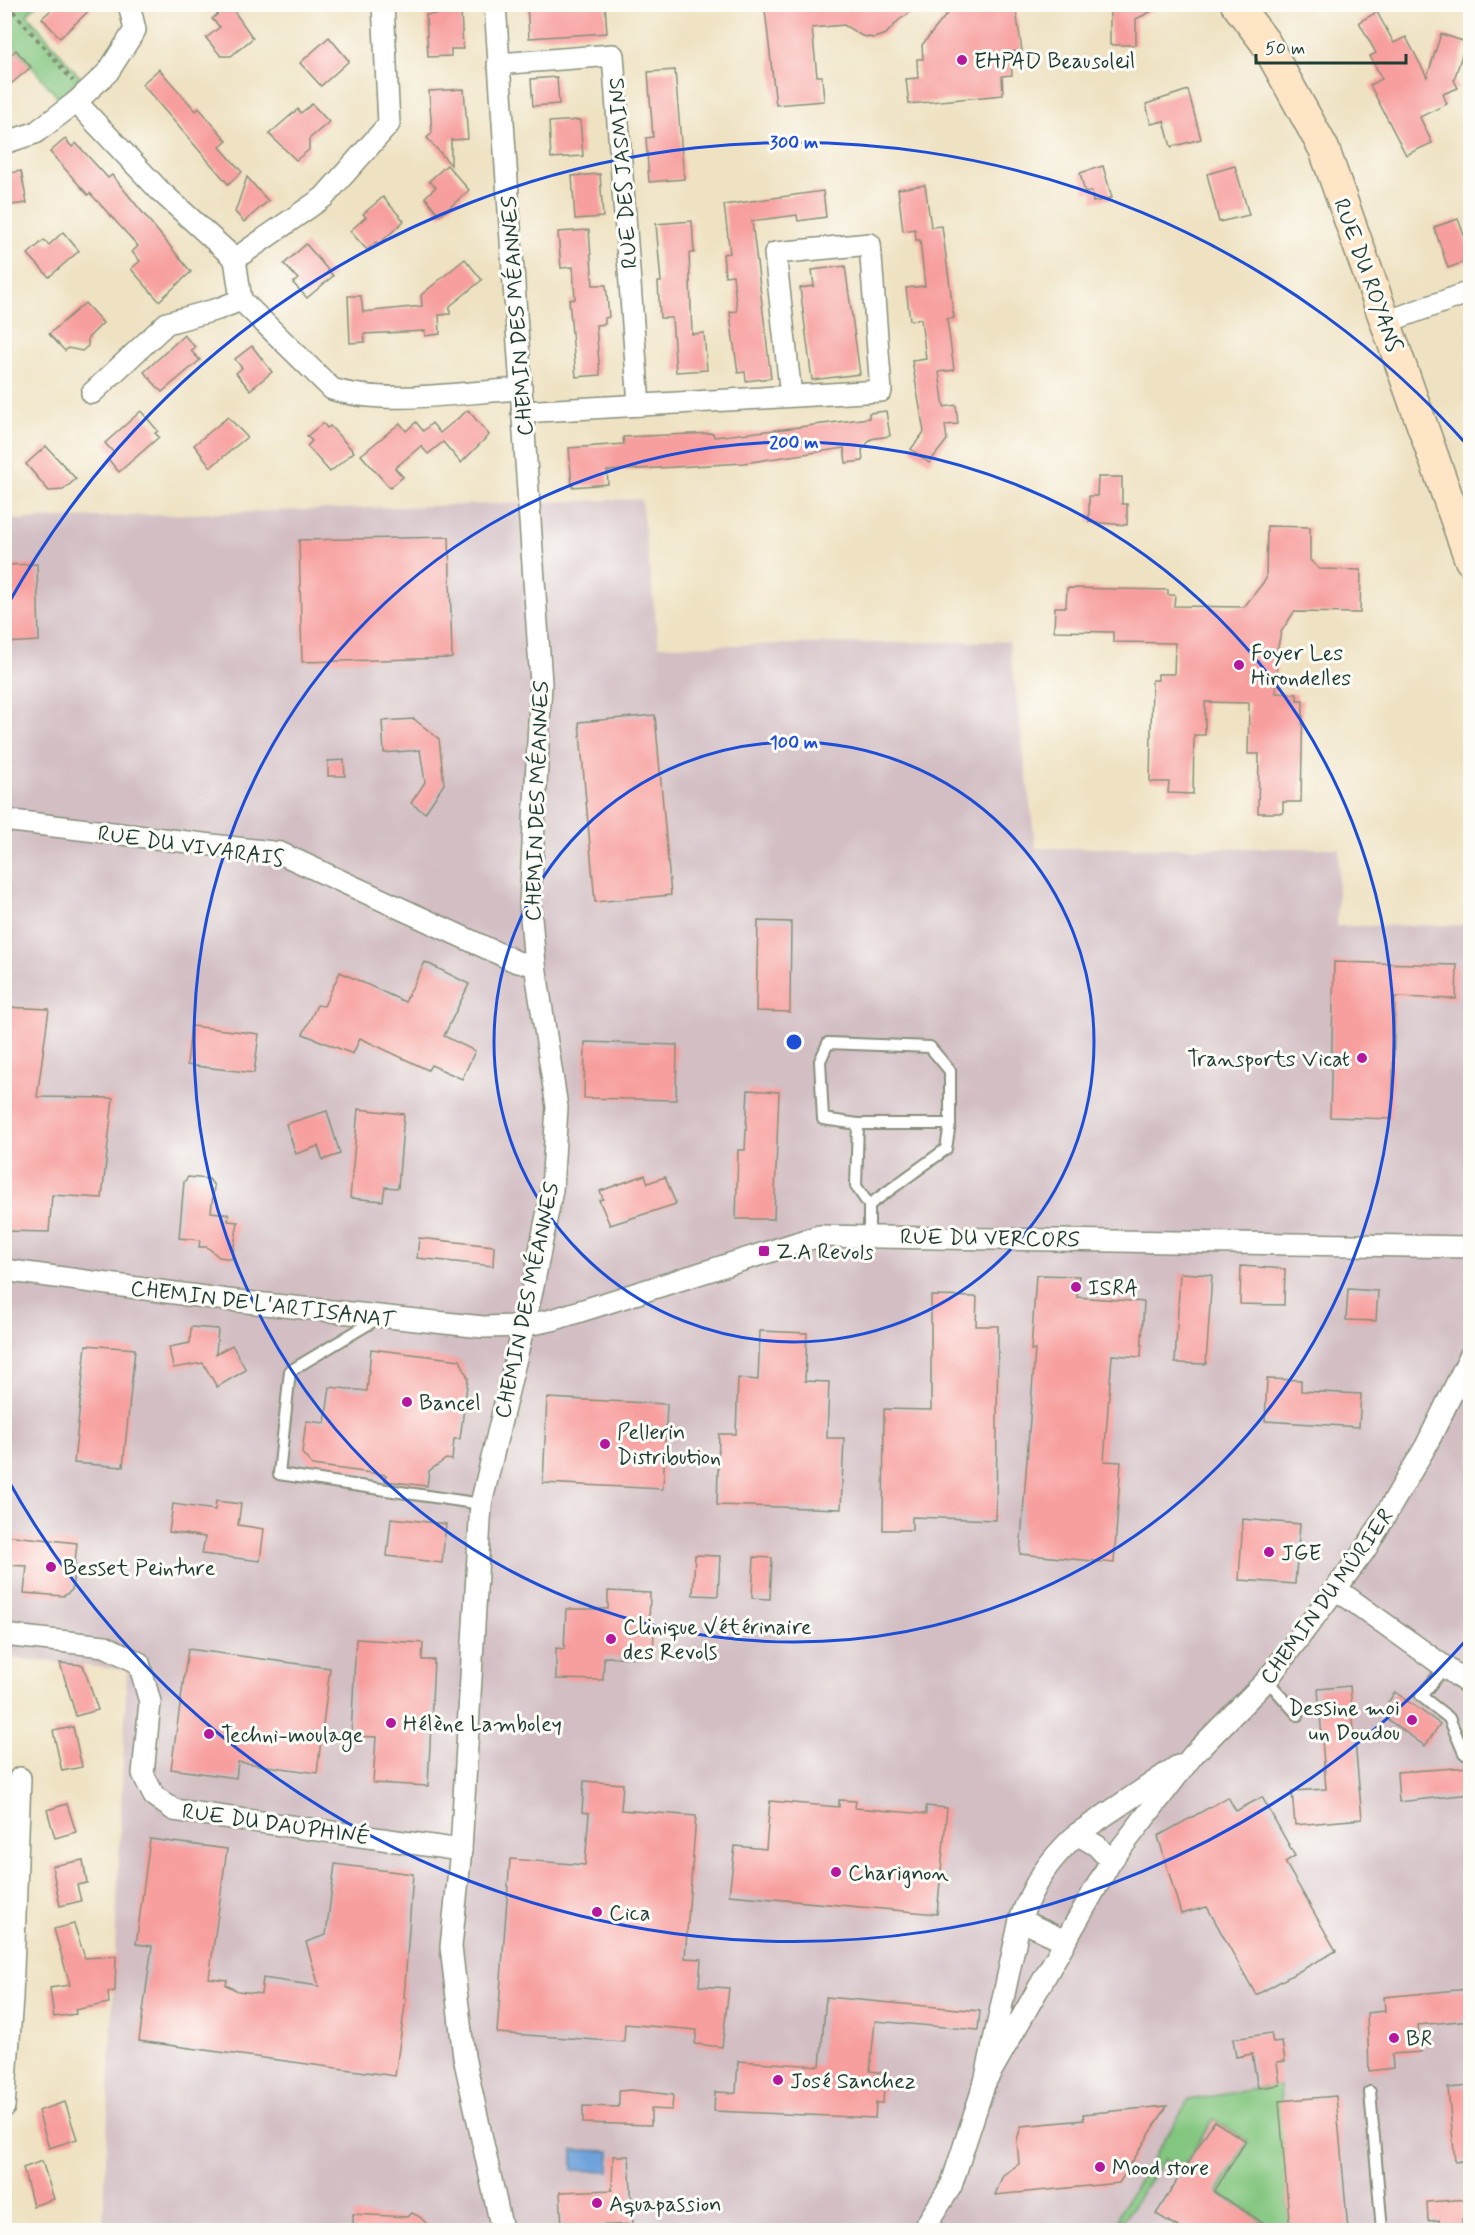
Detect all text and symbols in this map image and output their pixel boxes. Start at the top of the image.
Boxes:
scale bar [1256,27,1406,65]
text: 50 m [1265,37,1305,61]
place label: EHPAD Beausoleil [974,48,1135,76]
marker: EHPAD Beausoleil [955,53,969,67]
street label: RUE DES JASMINS [603,76,645,270]
text: 300 m [770,131,818,155]
street label: CHEMIN DES MÉANNES [495,195,540,437]
street label: RUE DU ROYANS [1326,195,1408,356]
text: 200 m [769,431,819,455]
place label: Foyer Les Hirondelles [1251,640,1351,693]
marker: Foyer Les Hirondelles [1232,658,1246,672]
street label: CHEMIN DES MÉANNES [519,680,556,922]
text: 100 m [770,731,818,755]
street label: RUE DU VIVARAIS [96,820,286,874]
centre of rings [784,1032,804,1052]
place label: Transports Vicat [1187,1046,1350,1074]
marker: Transports Vicat [1355,1051,1369,1065]
street label: CHEMIN DES MÉANNES [488,1180,567,1421]
street label: RUE DU VERCORS [900,1223,1080,1255]
place label: Z.A Revols [776,1239,874,1267]
marker: Z.A Revols [757,1244,771,1258]
street label: CHEMIN DE L'ARTISANAT [129,1275,398,1335]
place label: ISRA [1088,1275,1138,1303]
marker: ISRA [1069,1280,1083,1294]
place label: Bancel [419,1390,481,1418]
marker: Bancel [400,1395,414,1409]
place label: Pellerin Distribution [617,1419,721,1472]
marker: Pellerin Distribution [598,1437,612,1451]
street label: CHEMIN DU MÛRIER [1254,1504,1401,1691]
place label: JGE [1281,1540,1321,1568]
marker: JGE [1262,1545,1276,1559]
place label: Besset Peinture [63,1555,215,1583]
marker: Besset Peinture [44,1560,58,1574]
place label: Clinique Vétérinaire des Revols [623,1614,812,1667]
marker: Clinique Vétérinaire des Revols [604,1632,618,1646]
place label: Dessine moi un Doudou [1289,1695,1400,1748]
place label: Hélène Lamboley [403,1711,562,1739]
marker: Dessine moi un Doudou [1405,1713,1419,1727]
marker: Hélène Lamboley [384,1716,398,1730]
place label: Techni-moulage [221,1722,364,1753]
marker: Techni-moulage [202,1727,216,1741]
street label: RUE DU DAUPHINÉ [180,1797,371,1852]
place label: Charignon [848,1860,949,1889]
marker: Charignon [829,1865,843,1879]
place label: Cica [609,1900,651,1928]
marker: Cica [590,1905,604,1919]
place label: BR [1406,2026,1432,2054]
marker: BR [1387,2031,1401,2045]
place label: José Sanchez [790,2068,916,2096]
marker: José Sanchez [771,2073,785,2087]
place label: Mood store [1112,2155,1209,2183]
marker: Mood store [1093,2160,1107,2174]
place label: Aquapassion [609,2191,722,2219]
marker: Aquapassion [590,2196,604,2210]

